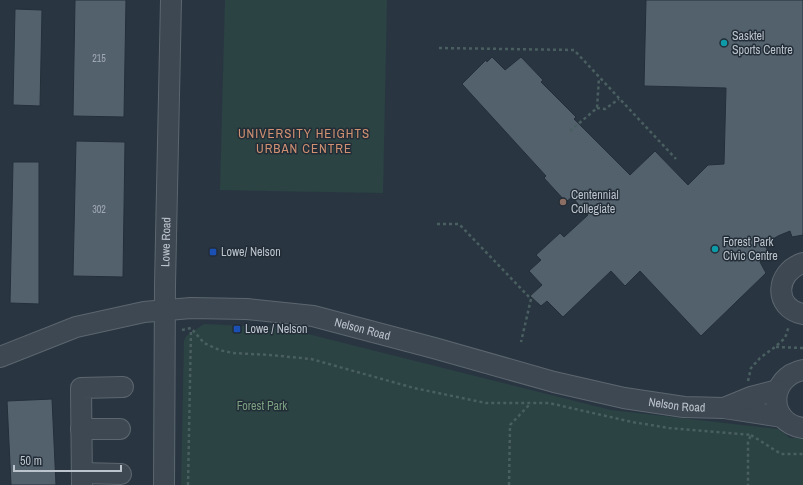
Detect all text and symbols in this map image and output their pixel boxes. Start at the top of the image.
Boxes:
place label: Sasktel Sports Centre [732,28,793,58]
marker: Sasktel Sports Centre [719,38,729,48]
house number: 215 [92,52,106,65]
district label: UNIVERSITY HEIGHTS URBAN CENTRE [238,125,370,157]
place label: Centennial Collegiate [571,187,619,217]
marker: Centennial Collegiate [558,197,568,207]
house number: 302 [92,203,106,216]
street label: Lowe Road [157,217,174,267]
place label: Forest Park Civic Centre [723,234,778,264]
place label: Lowe/ Nelson [221,244,281,260]
marker: Forest Park Civic Centre [710,244,720,254]
marker: Lowe/ Nelson [208,247,218,257]
street label: Nelson Road [333,314,392,344]
place label: Lowe / Nelson [245,321,307,337]
marker: Lowe / Nelson [232,324,242,334]
street label: Nelson Road [647,394,705,416]
park label: Forest Park [237,398,287,414]
scale bar [14,447,121,473]
text: 50 m [20,453,42,469]

